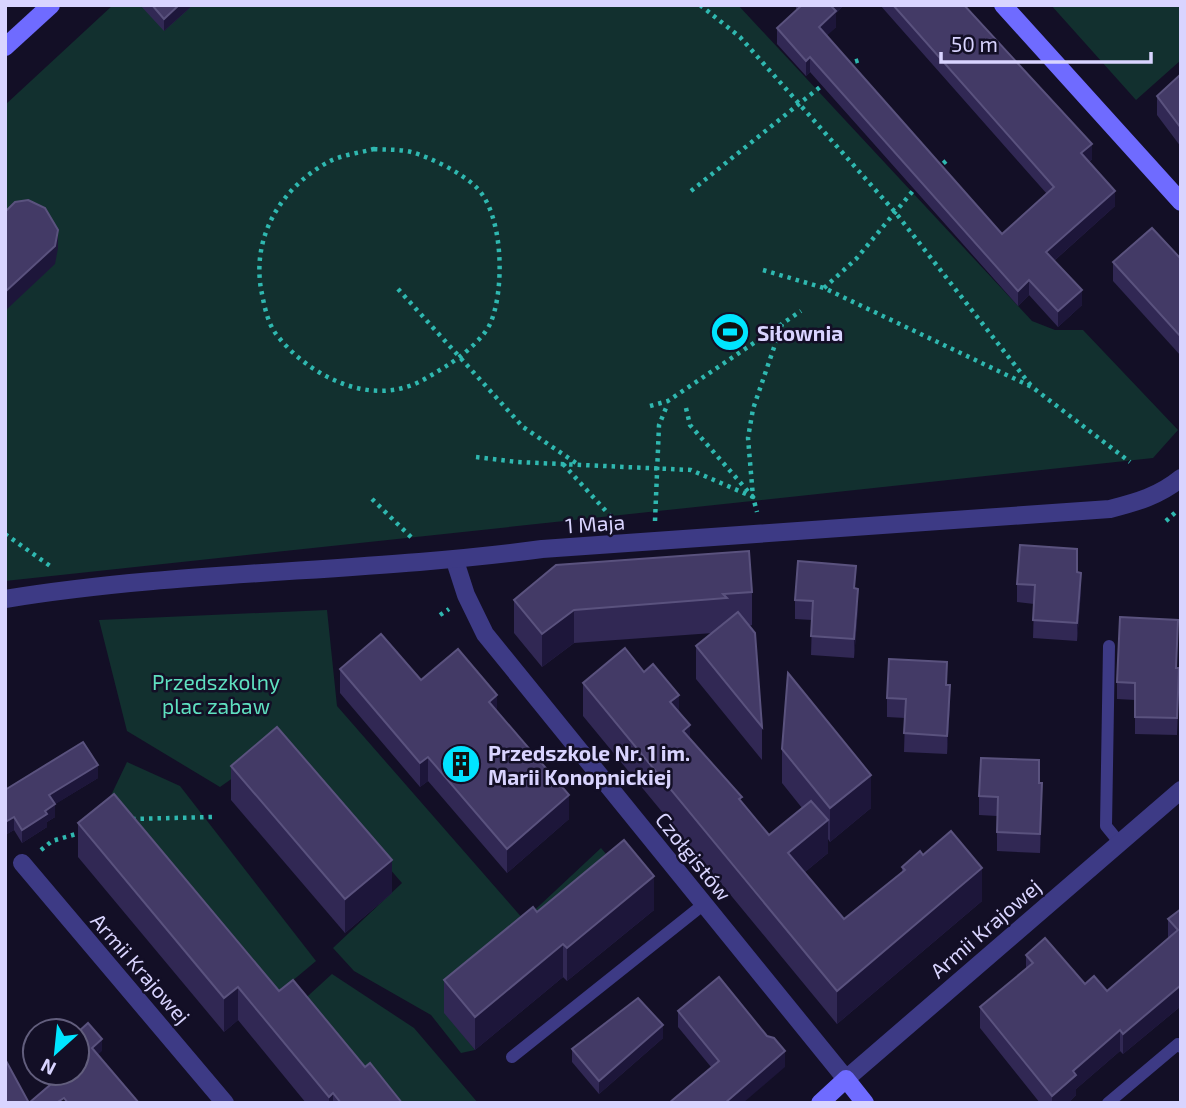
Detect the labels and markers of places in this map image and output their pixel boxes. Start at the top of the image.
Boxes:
sports icon: Siłownia [709,311,751,353]
place label: Siłownia [757,320,843,345]
place label: Przedszkole Nr. 1 im. Marii Konopnickiej [488,740,690,789]
building icon: Przedszkole Nr. 1 im. Marii Konopnickiej [440,743,482,785]

